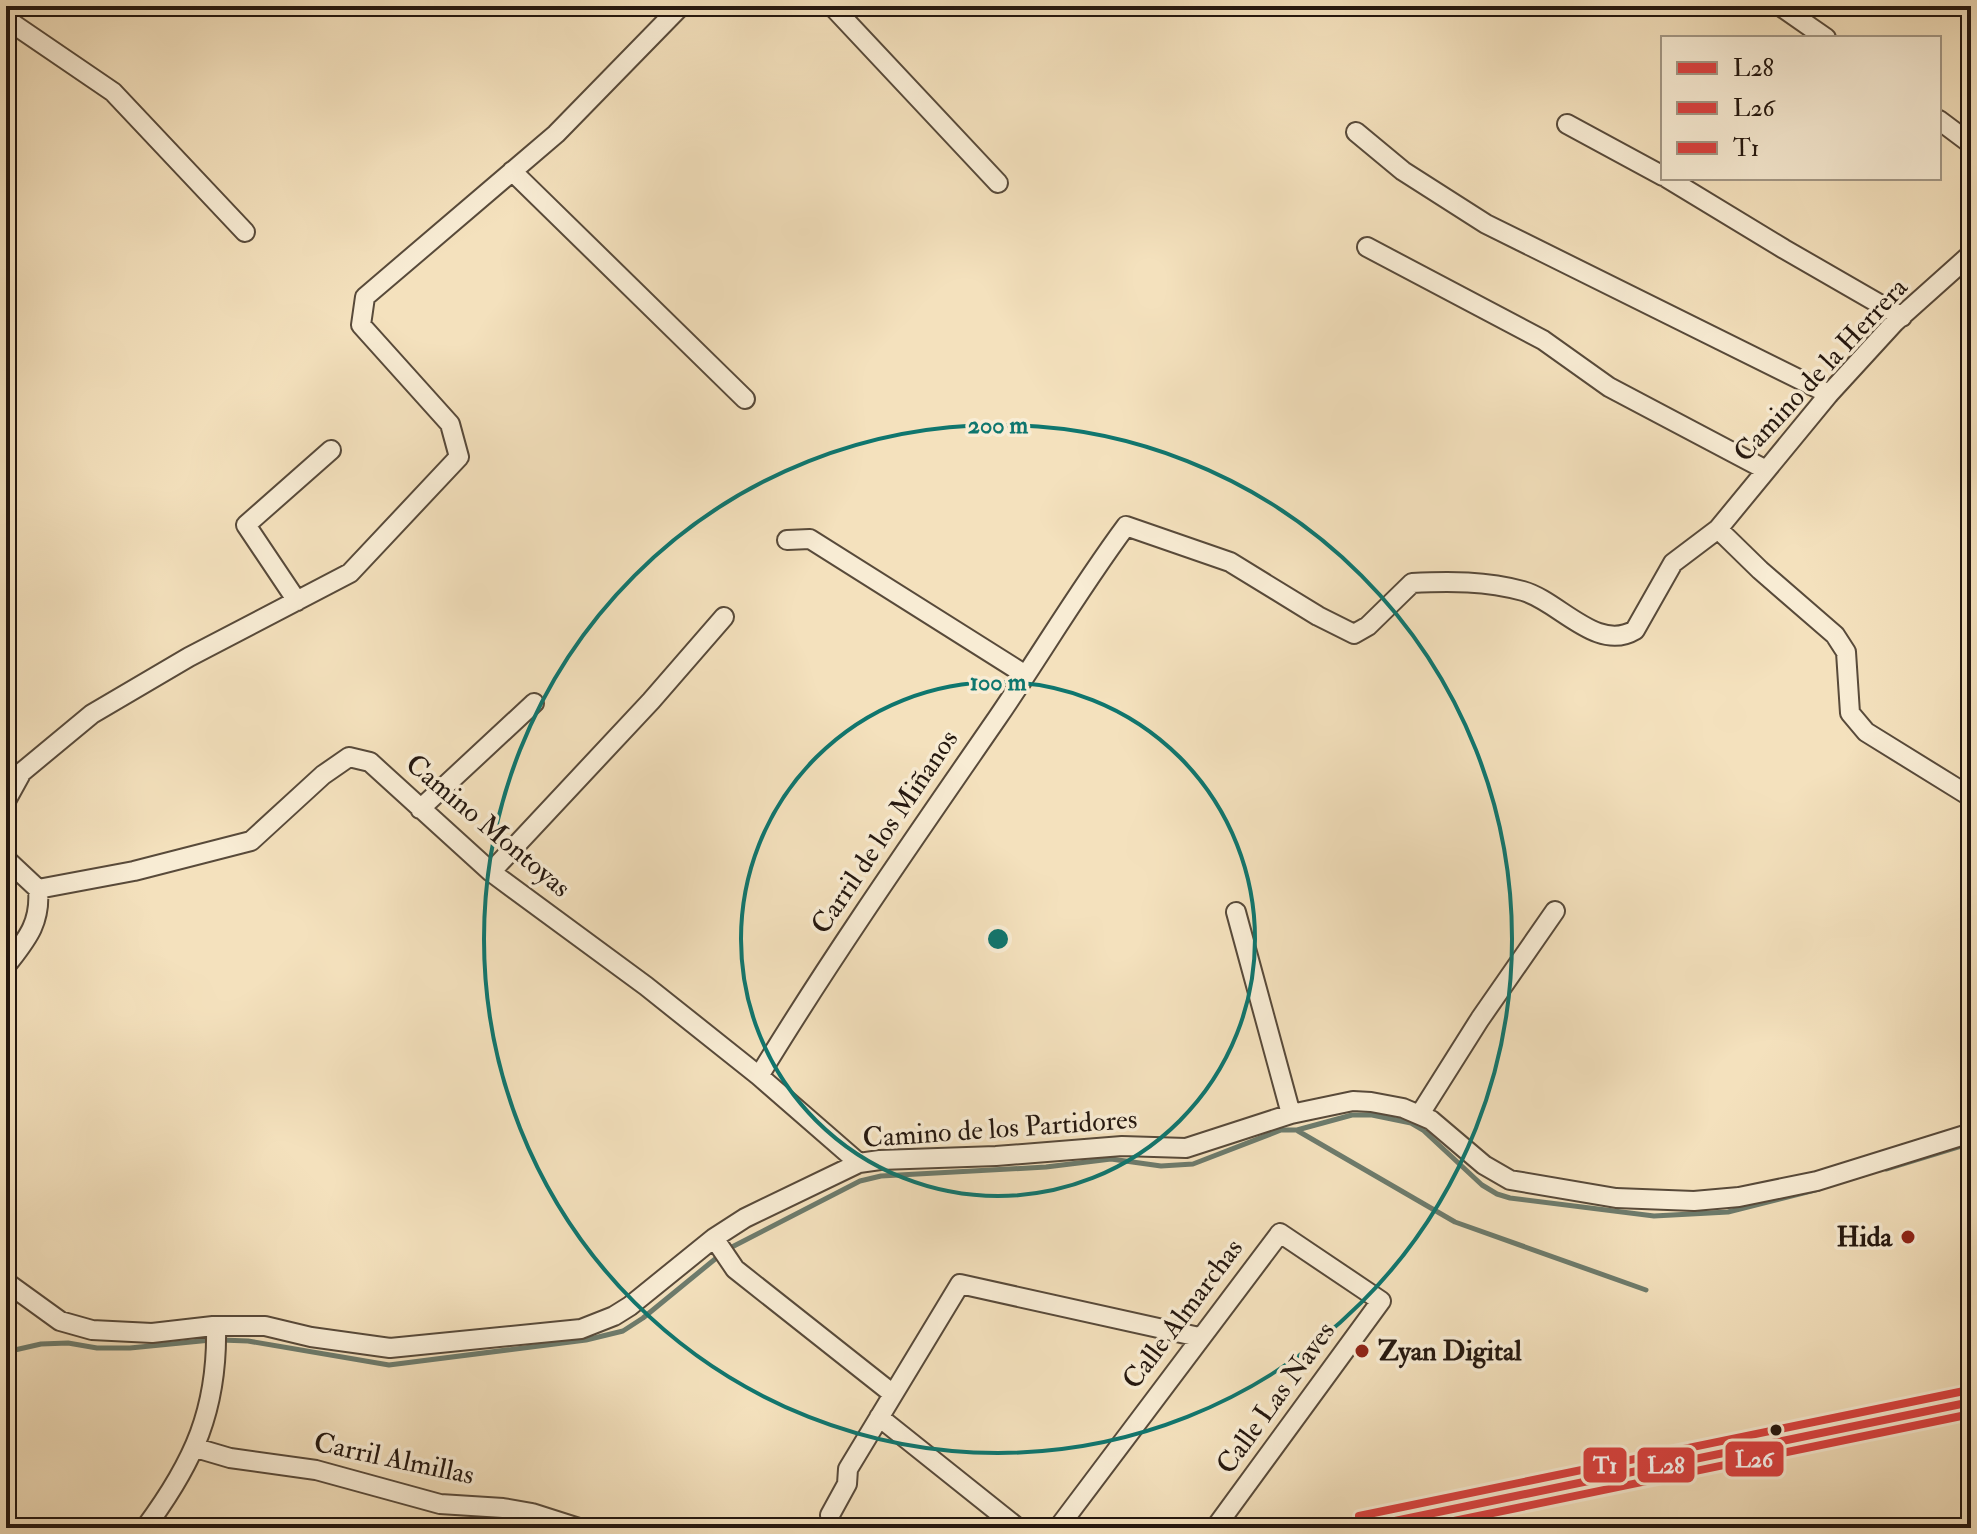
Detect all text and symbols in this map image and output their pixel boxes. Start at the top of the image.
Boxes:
legend [1661,36,1941,180]
text: L28 [1733,53,1774,84]
text: L26 [1733,93,1777,124]
text: T1 [1733,133,1759,164]
street label: Camino de la Herrera [1727,270,1916,470]
text: 200 m [968,410,1029,441]
text: 100 m [970,667,1027,698]
street label: Carril de los Miñanos [804,723,966,941]
street label: Camino Montoyas [398,747,578,905]
centre of rings [984,925,1012,953]
street label: Camino de los Partidores [862,1102,1138,1156]
place label: Hida [1836,1220,1893,1255]
marker: Hida [1899,1228,1917,1246]
street label: Calle Almarchas [1115,1232,1251,1396]
street label: Calle Las Naves [1209,1315,1343,1481]
place label: Zyan Digital [1378,1334,1522,1369]
marker: Zyan Digital [1353,1342,1371,1360]
unlabelled marker [1768,1422,1784,1438]
street label: Carril Almillas [311,1425,477,1493]
line badge: L26 [1724,1440,1785,1478]
line badge: T1 [1582,1446,1628,1484]
line badge: L28 [1636,1446,1696,1484]
text: L26 [1735,1446,1775,1474]
text: T1 [1592,1452,1617,1480]
text: L28 [1647,1452,1685,1480]

